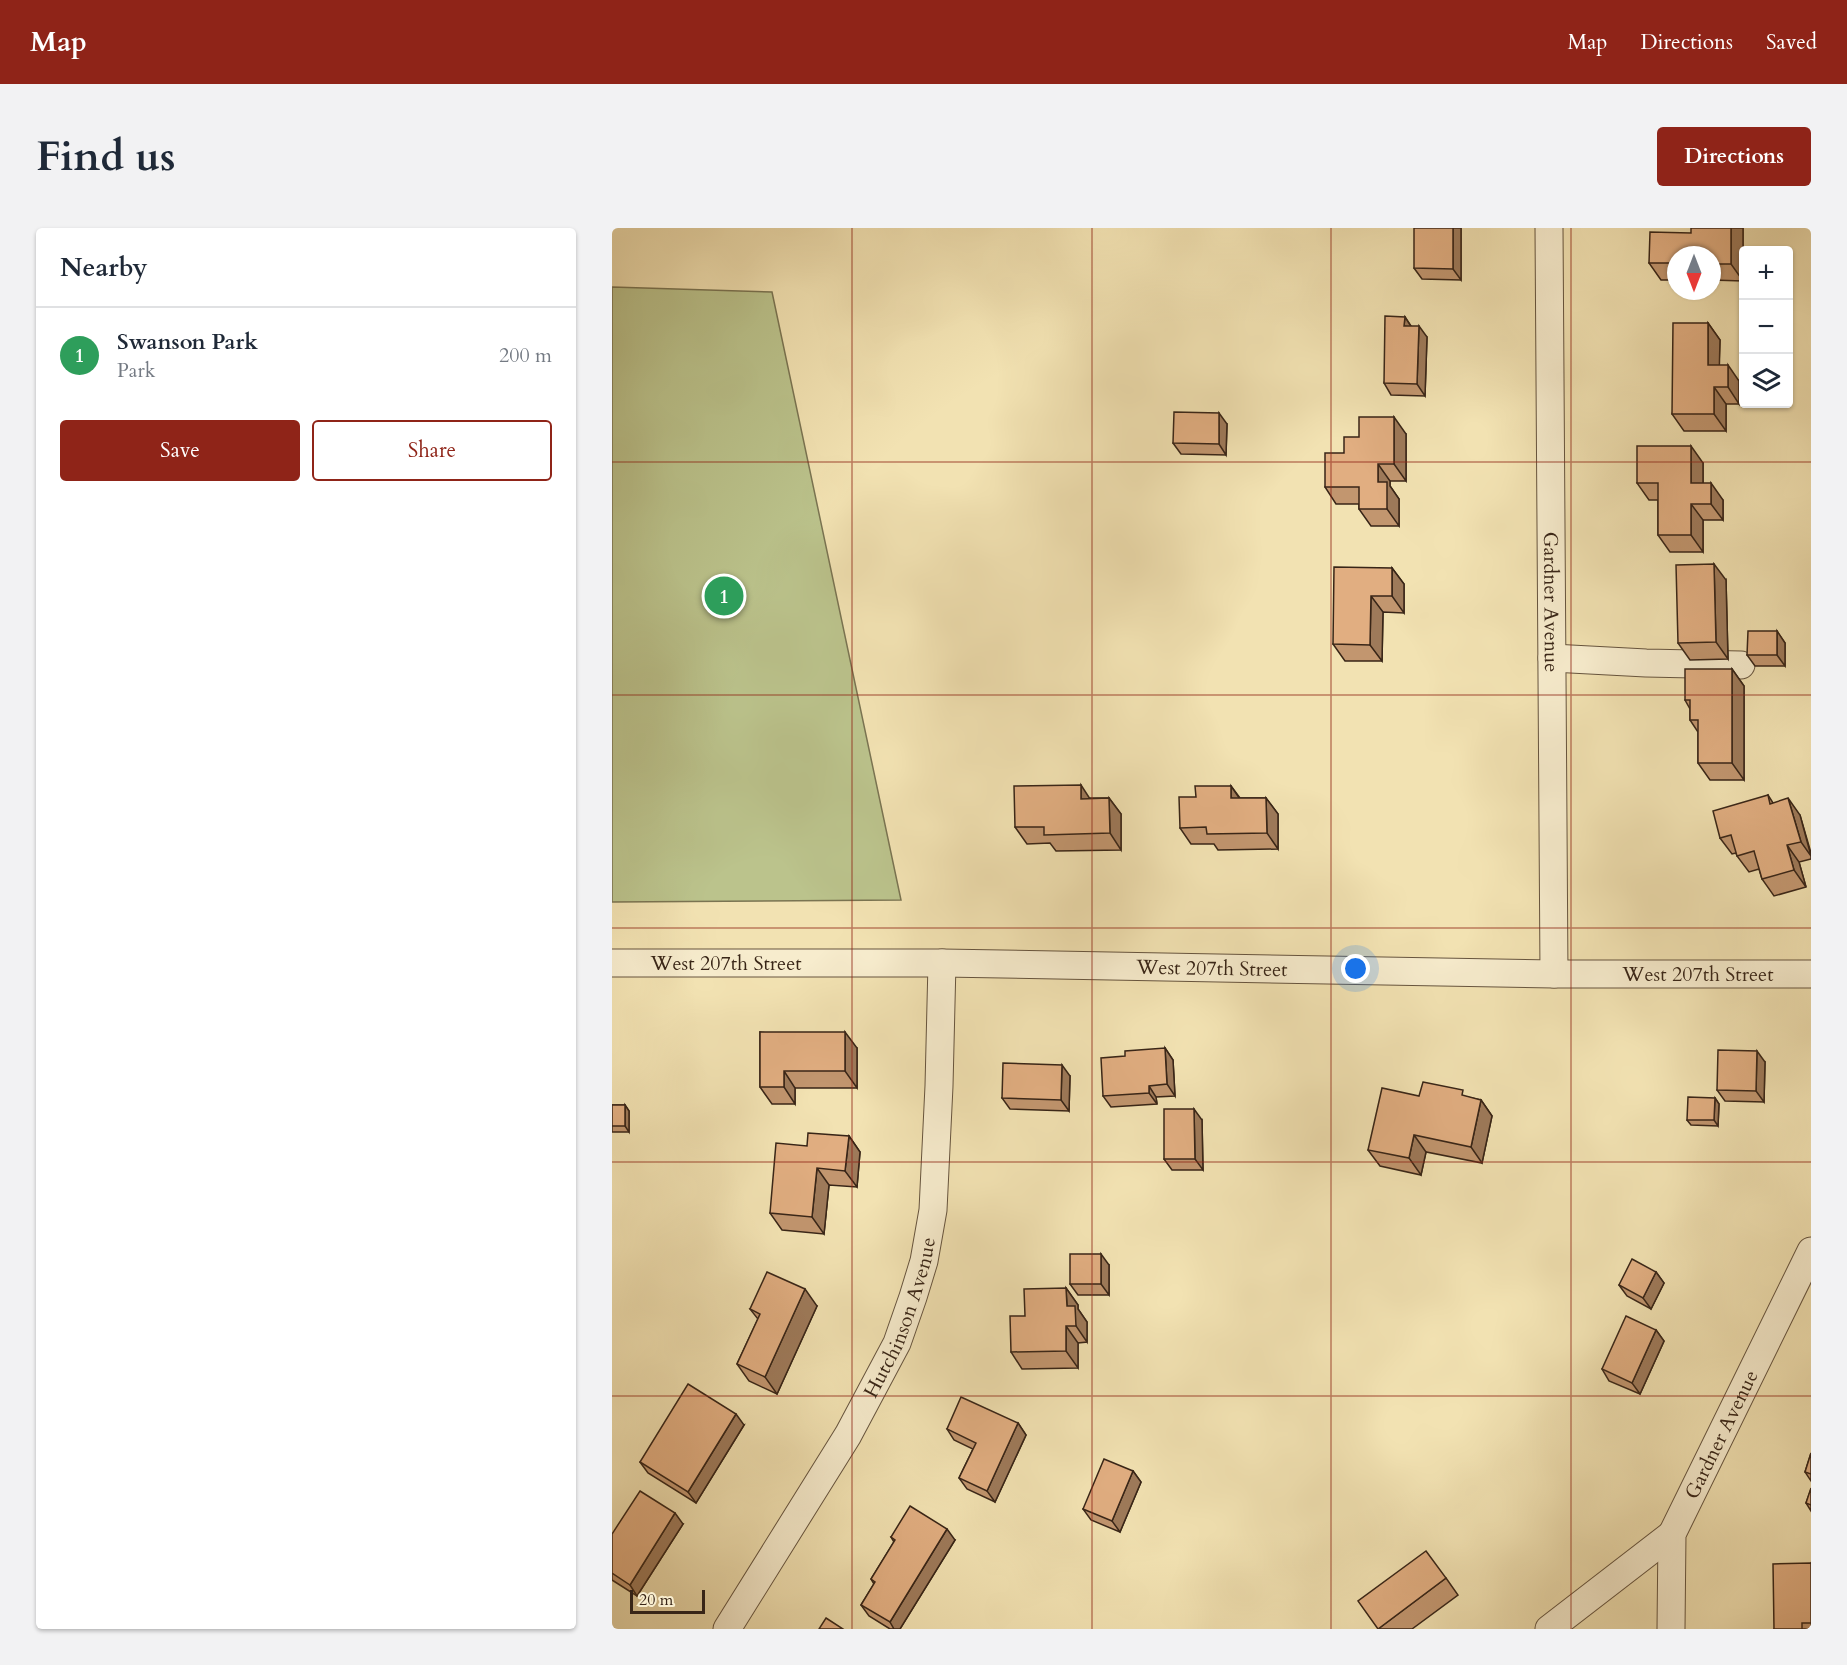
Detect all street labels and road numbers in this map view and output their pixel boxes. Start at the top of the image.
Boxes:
street label: Gardner Avenue [1537,532,1565,672]
street label: West 207th Street [649,950,802,977]
street label: West 207th Street [1135,953,1288,983]
street label: West 207th Street [1621,961,1774,988]
street label: Hutchinson Avenue [857,1235,942,1403]
street label: Gardner Avenue [1678,1366,1764,1504]

